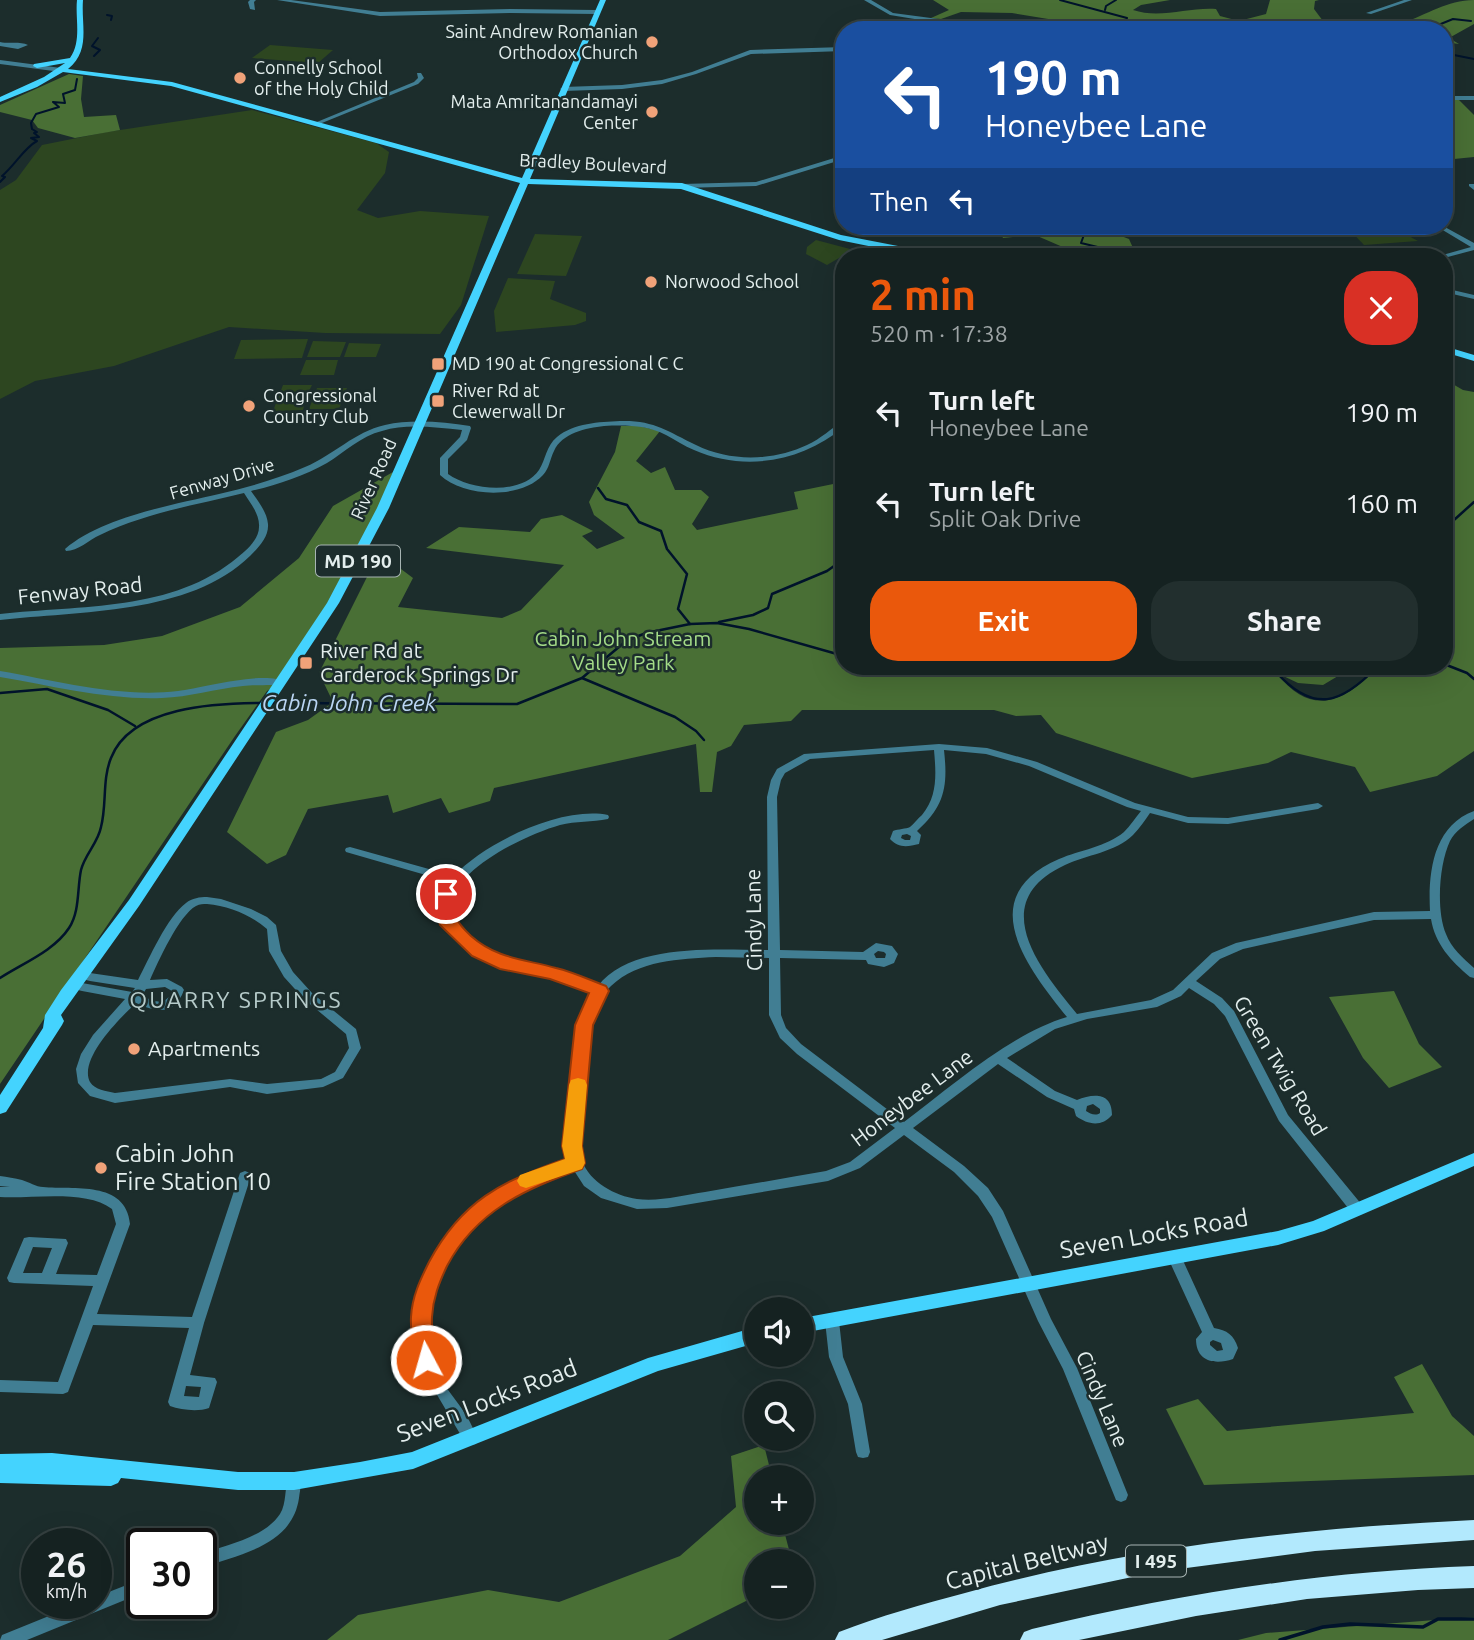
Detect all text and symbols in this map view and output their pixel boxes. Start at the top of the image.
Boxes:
place label: Saint Andrew Romanian Orthodox Church [445,21,638,62]
marker: Saint Andrew Romanian Orthodox Church [644,34,660,50]
icon: left [870,49,961,140]
text: 190 m [985,49,1122,104]
place label: Connelly School of the Holy Child [254,57,388,98]
marker: Connelly School of the Holy Child [232,70,248,86]
place label: Mata Amritanandamayi Center [451,91,638,132]
marker: Mata Amritanandamayi Center [644,104,660,120]
text: Honeybee Lane [985,107,1207,143]
street label: Bradley Boulevard [519,149,667,177]
icon: left [943,182,981,220]
text: Then [870,187,929,216]
place label: Norwood School [665,271,799,291]
text: 2 min [870,271,976,318]
button: close [1344,271,1418,345]
marker: Norwood School [643,274,659,290]
text: 520 m · 17:38 [870,321,1008,346]
place label: MD 190 at Congressional C C [452,353,684,373]
marker: MD 190 at Congressional C C [430,356,446,372]
place label: River Rd at Clewerwall Dr [452,380,565,421]
place label: Congressional Country Club [263,385,377,426]
text: Turn left [929,386,1035,415]
marker: River Rd at Clewerwall Dr [430,393,446,409]
icon: left [870,394,908,432]
marker: Congressional Country Club [241,398,257,414]
text: 190 m [1346,398,1418,427]
text: Honeybee Lane [929,415,1089,440]
street label: River Road [346,435,400,522]
street label: Fenway Drive [167,454,276,503]
text: Turn left [929,477,1035,506]
icon: left [870,485,908,523]
text: 160 m [1346,489,1418,518]
text: Split Oak Drive [929,506,1081,531]
road number: MD 190 [316,546,400,576]
street label: Fenway Road [16,572,143,608]
button: Exit [870,581,1137,661]
button: Share [1151,581,1418,661]
park label: Cabin John Stream Valley Park [535,626,712,674]
place label: River Rd at Carderock Springs Dr [320,638,518,686]
marker: River Rd at Carderock Springs Dr [298,655,314,671]
water label: Cabin John Creek [261,690,437,715]
pin [416,864,476,924]
street label: Cindy Lane [740,869,766,971]
icon: arrive [427,875,465,913]
district label: QUARRY SPRINGS [129,987,343,1012]
street label: Green Twig Road [1230,991,1332,1140]
place label: Apartments [148,1036,260,1060]
marker: Apartments [126,1041,142,1057]
street label: Honeybee Lane [846,1044,977,1151]
place label: Cabin John Fire Station 10 [115,1140,271,1195]
marker: Cabin John Fire Station 10 [93,1160,109,1176]
street label: Seven Locks Road [1058,1204,1250,1263]
map controls [744,1297,814,1619]
button: sound [744,1297,814,1367]
position arrow [389,1323,463,1397]
street label: Cindy Lane [1072,1347,1134,1450]
street label: Seven Locks Road [393,1354,581,1447]
button: search [744,1381,814,1451]
button: + [744,1465,814,1535]
speed limit sign: 30 [126,1528,217,1619]
street label: Capital Beltway [943,1528,1112,1595]
text: 26 [47,1544,86,1584]
road number: I 495 [1126,1546,1186,1576]
button: − [744,1549,814,1619]
text: km/h [46,1581,87,1601]

